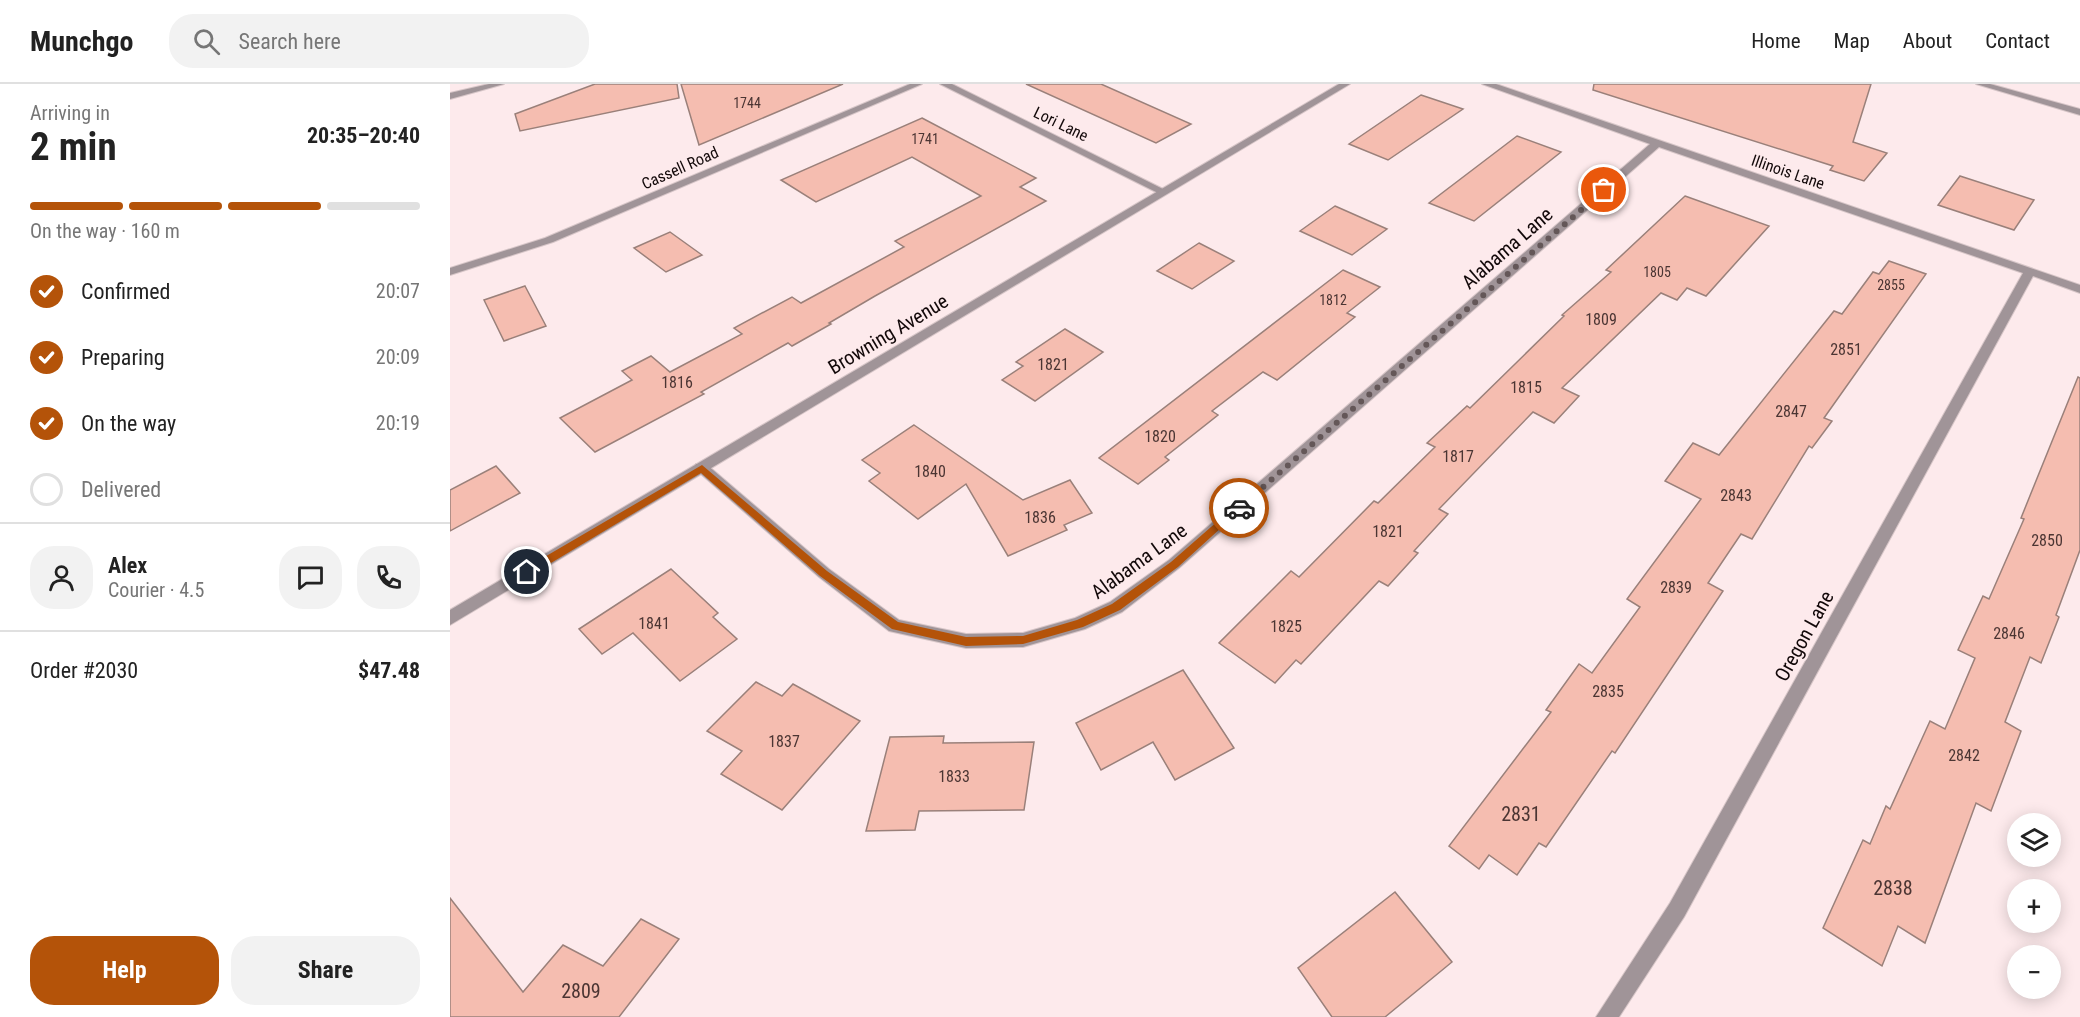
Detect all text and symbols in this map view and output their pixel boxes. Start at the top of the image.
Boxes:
search box [169,14,589,68]
text: Munchgo [30,25,133,58]
icon: search [190,25,223,58]
text: Search here [238,29,341,54]
text: Home [1751,29,1801,53]
text: Map [1834,29,1870,53]
text: About [1903,29,1952,53]
text: Contact [1985,29,2050,53]
house number: 1744 [733,95,761,111]
text: Arriving in [30,101,110,125]
street label: Lori Lane [1031,103,1091,145]
text: 20:35–20:40 [307,123,420,148]
text: 2 min [30,124,117,170]
house number: 1741 [911,131,939,147]
street label: Cassell Road [639,143,721,193]
street label: Illinois Lane [1749,151,1827,193]
pin [1578,164,1629,215]
icon: bag [1587,173,1620,206]
street label: Alabama Lane [1457,202,1557,294]
text: On the way · 160 m [30,219,180,243]
house number: 1805 [1643,264,1671,280]
icon: check [30,275,63,308]
house number: 2855 [1877,277,1905,293]
text: Confirmed [81,279,170,304]
text: 20:07 [376,279,420,303]
street label: Browning Avenue [824,289,952,379]
house number: 1812 [1319,292,1347,308]
house number: 1809 [1585,310,1617,329]
house number: 2851 [1830,340,1862,359]
icon: check [30,341,63,374]
text: Preparing [81,345,165,370]
text: 20:09 [376,345,420,369]
house number: 1821 [1037,355,1069,374]
house number: 1816 [661,373,693,392]
house number: 1815 [1510,378,1542,397]
house number: 2847 [1775,402,1807,421]
icon: check [30,407,63,440]
text: On the way [81,411,176,436]
text: 20:19 [376,411,420,435]
house number: 1820 [1144,427,1176,446]
house number: 1817 [1442,447,1474,466]
house number: 1840 [914,462,946,481]
text: Delivered [81,477,161,502]
courier [1209,478,1269,538]
house number: 2843 [1720,486,1752,505]
icon: car [1223,492,1256,525]
house number: 1836 [1024,508,1056,527]
street label: Alabama Lane [1086,518,1192,604]
house number: 1821 [1372,522,1404,541]
house number: 2850 [2031,531,2063,550]
button: person [30,546,93,609]
button: chat [279,546,342,609]
button: phone [357,546,420,609]
pin [501,546,552,597]
text: Alex [108,553,147,578]
icon: home [510,555,543,588]
text: Courier · 4.5 [108,578,204,602]
house number: 2839 [1660,578,1692,597]
street label: Oregon Lane [1769,587,1839,685]
house number: 1841 [638,614,670,633]
house number: 1825 [1270,617,1302,636]
house number: 2846 [1993,624,2025,643]
text: Order #2030 [30,658,138,683]
text: $47.48 [358,658,420,683]
house number: 2835 [1592,682,1624,701]
house number: 1837 [768,732,800,751]
house number: 2842 [1948,746,1980,765]
house number: 1833 [938,767,970,786]
house number: 2831 [1501,802,1541,826]
map controls [2007,813,2061,999]
button: layers [2007,813,2061,867]
house number: 2838 [1873,876,1913,900]
button: + [2007,879,2061,933]
button: Help [30,936,219,1005]
button: Share [231,936,420,1005]
button: − [2007,945,2061,999]
house number: 2809 [561,979,601,1003]

